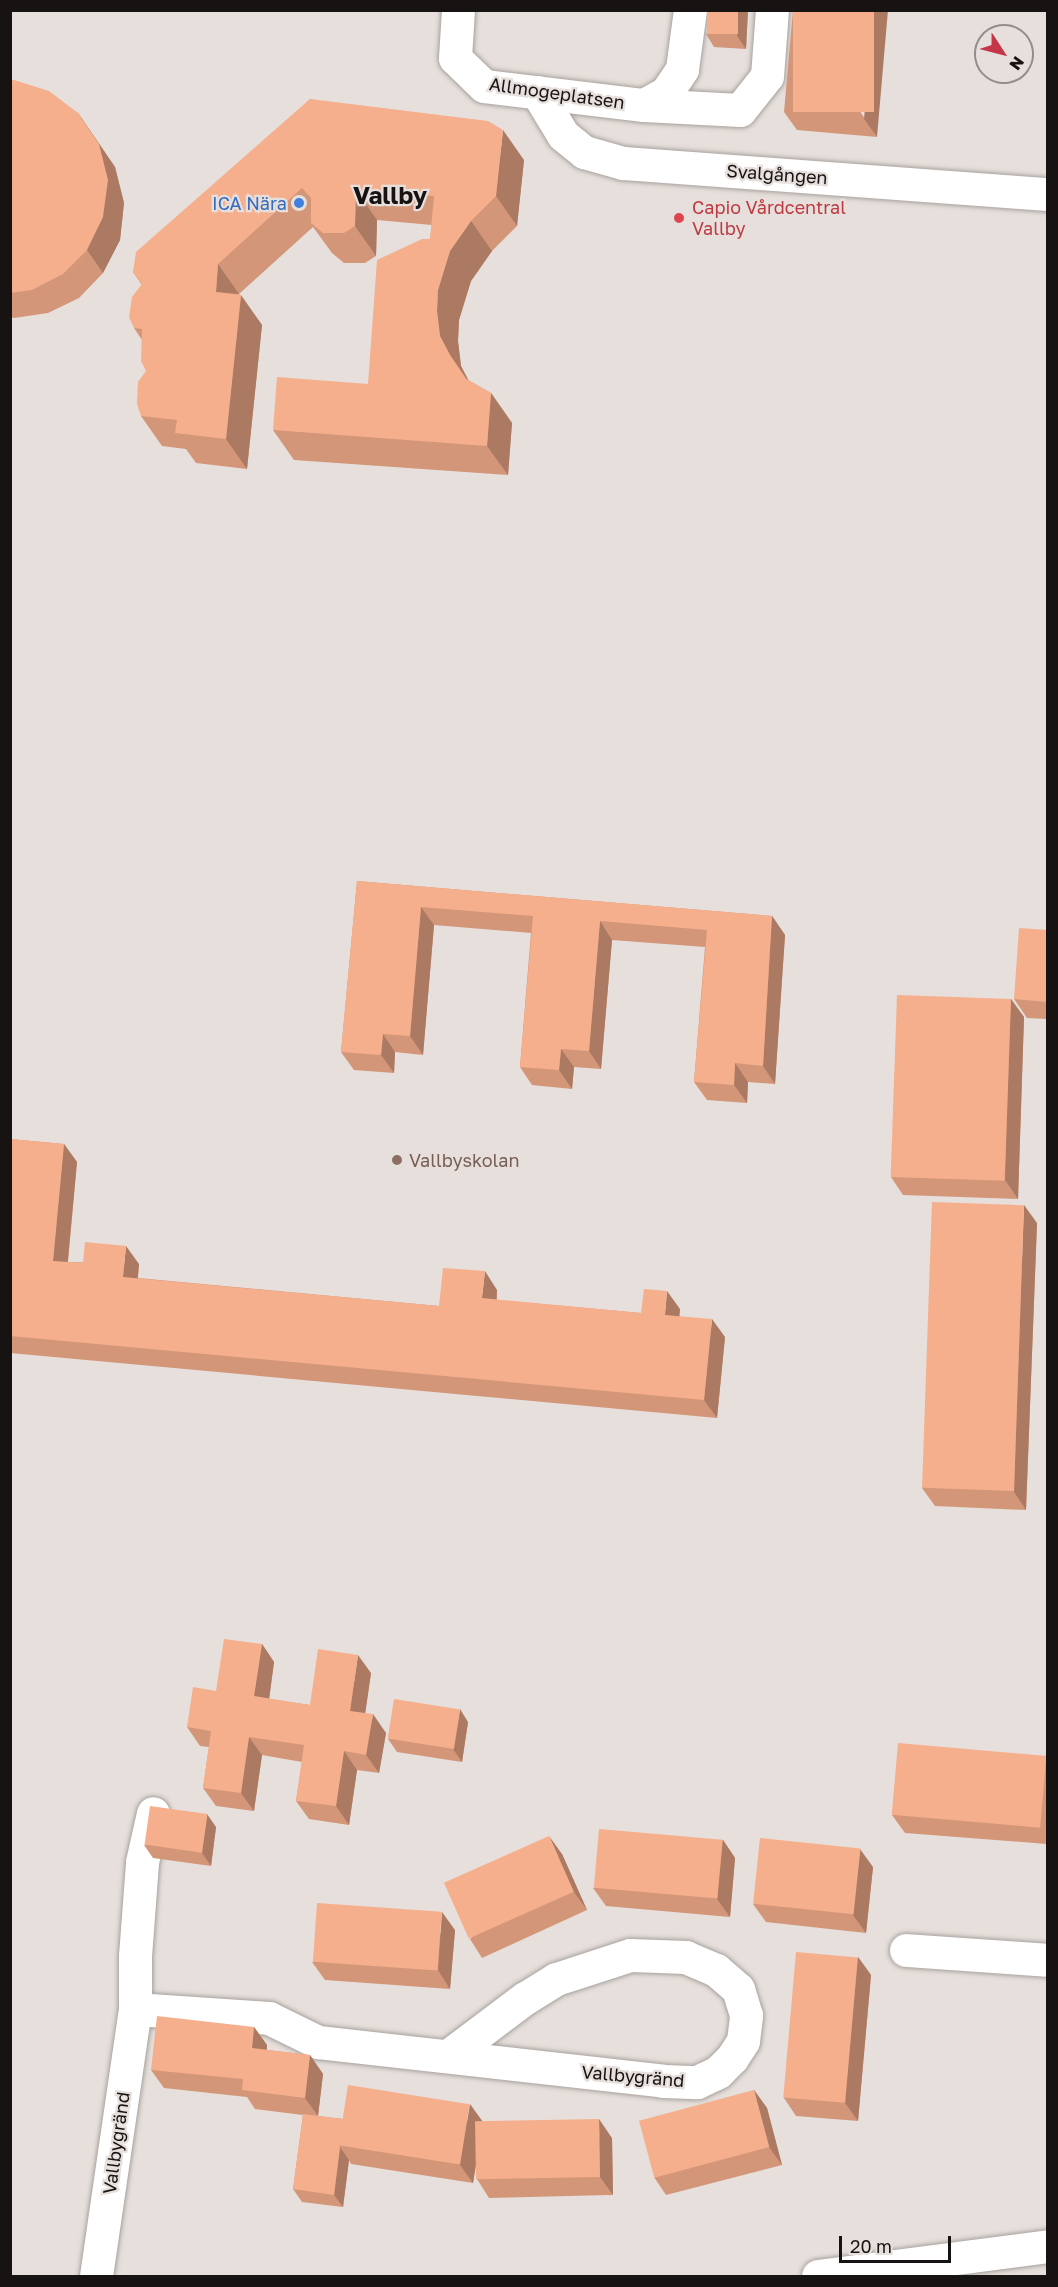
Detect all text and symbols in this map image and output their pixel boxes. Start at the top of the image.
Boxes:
north arrow [974,24,1034,84]
text: N [1005,53,1029,74]
street label: Allmogeplatsen [488,73,626,113]
street label: Svalgången [726,160,828,188]
district label: Vallby [353,181,427,209]
place label: ICA Nära [212,192,287,214]
marker: ICA Nära [292,196,306,210]
place label: Capio Vårdcentral Vallby [692,197,846,240]
marker: Capio Vårdcentral Vallby [670,209,688,227]
place label: Vallbyskolan [409,1149,520,1171]
marker: Vallbyskolan [390,1153,404,1167]
street label: Vallbygränd [581,2061,685,2091]
street label: Vallbygränd [98,2090,134,2196]
scale bar [842,2224,954,2262]
text: 20 m [850,2235,892,2257]

